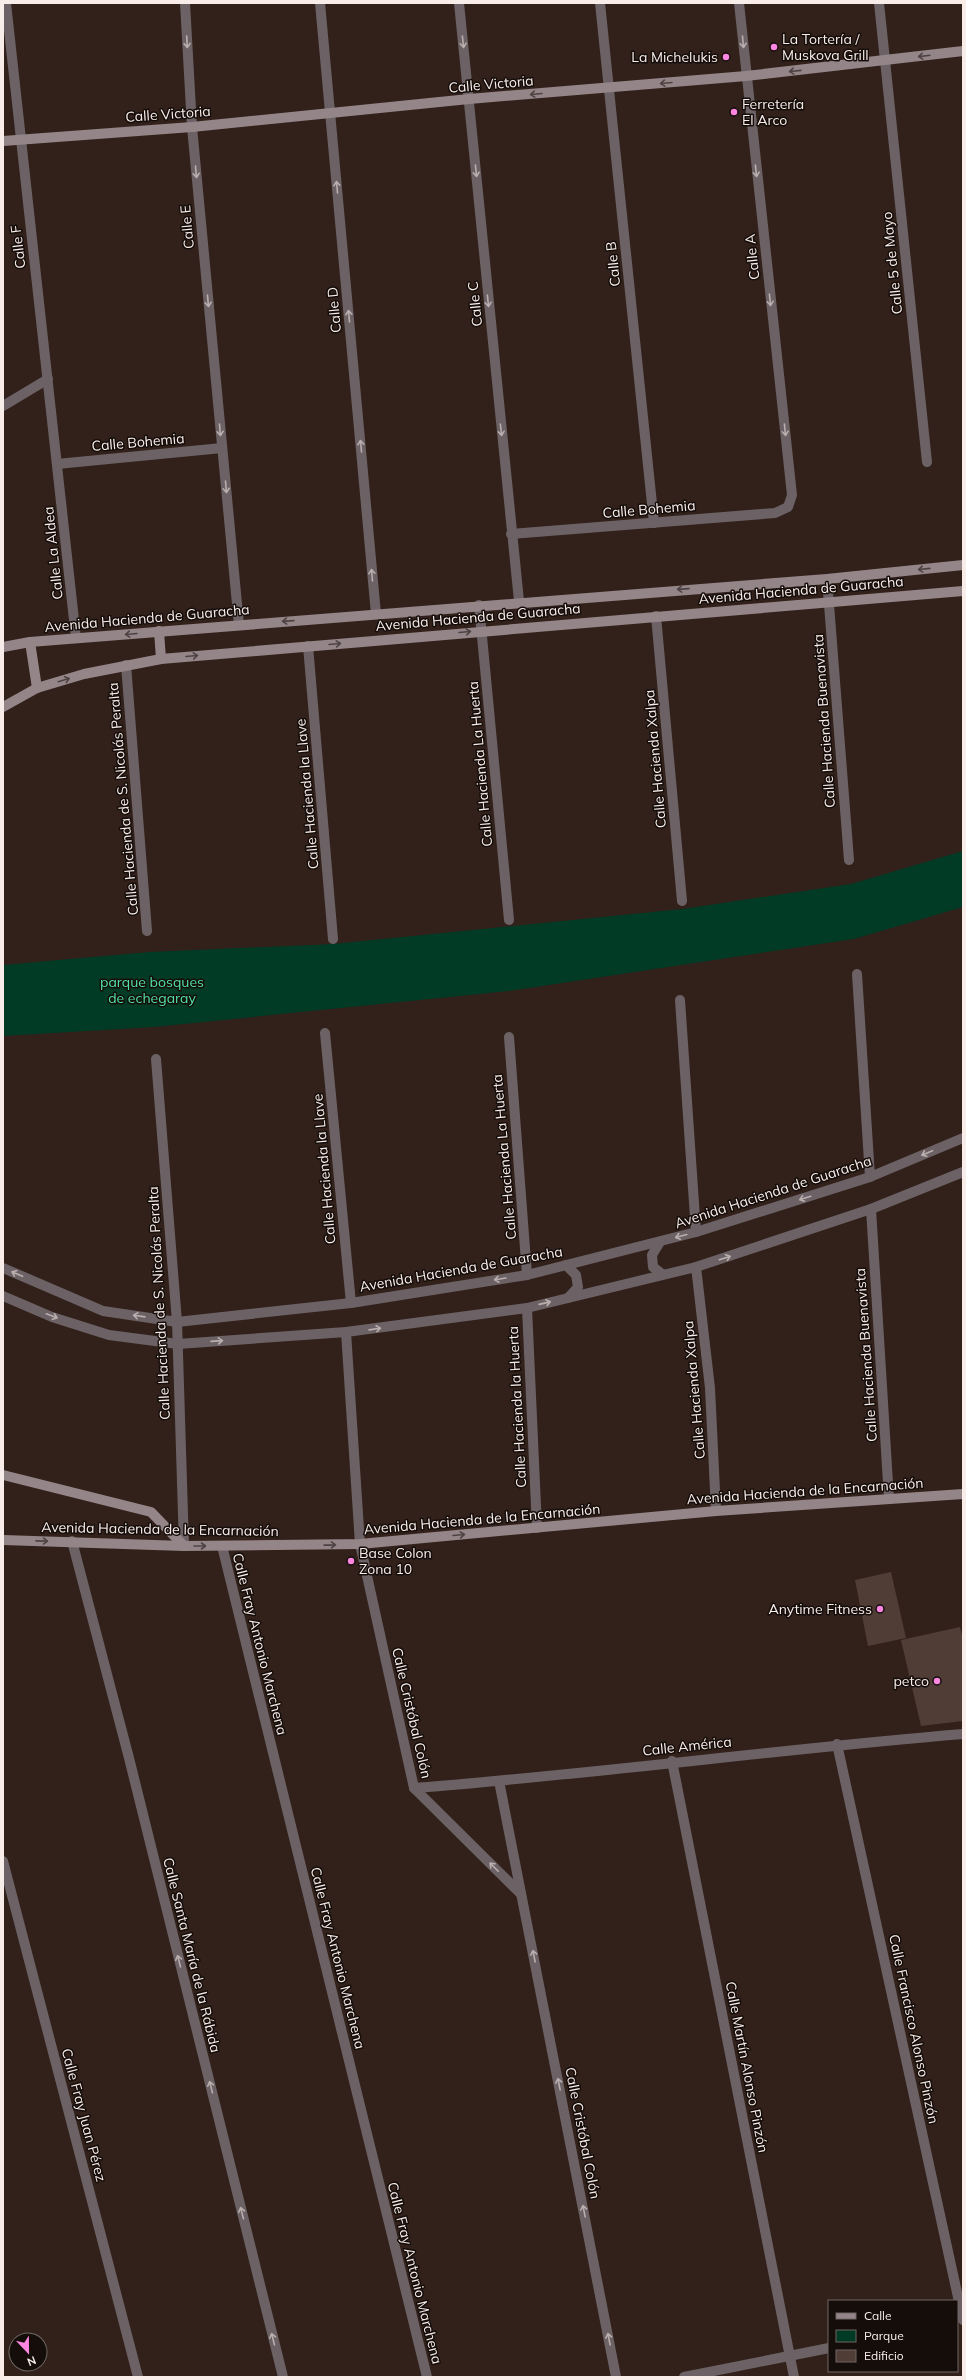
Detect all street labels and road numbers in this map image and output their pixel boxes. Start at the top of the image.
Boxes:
street label: Calle Victoria [448,71,534,97]
street label: Calle Victoria [125,102,211,126]
street label: Calle E [176,204,198,250]
street label: Calle 5 de Mayo [878,211,906,315]
street label: Calle F [6,224,30,270]
street label: Calle A [741,233,763,281]
street label: Calle B [602,241,624,287]
street label: Calle C [464,281,486,327]
street label: Calle D [323,286,345,334]
street label: Calle Bohemia [91,429,185,455]
street label: Calle Bohemia [602,496,696,522]
street label: Calle La Aldea [39,506,67,600]
street label: Avenida Hacienda de Guaracha [698,572,904,608]
street label: Avenida Hacienda de Guaracha [375,599,581,635]
street label: Avenida Hacienda de Guaracha [44,600,250,636]
street label: Calle Hacienda Buenavista [809,634,839,808]
street label: Calle Hacienda La Huerta [464,680,496,848]
street label: Calle Hacienda de S. Nicolás Peralta [104,682,142,916]
street label: Calle Hacienda Xalpa [640,689,670,829]
street label: Calle Hacienda la Llave [291,718,323,870]
street label: Calle Hacienda La Huerta [488,1073,520,1241]
street label: Calle Hacienda la Llave [308,1093,340,1245]
street label: Avenida Hacienda de Guaracha [672,1152,874,1232]
street label: Calle Hacienda de S. Nicolás Peralta [144,1186,174,1420]
street label: Avenida Hacienda de Guaracha [358,1242,564,1296]
street label: Calle Hacienda Buenavista [851,1268,881,1442]
street label: Calle Hacienda Xalpa [679,1320,709,1460]
street label: Calle Hacienda la Huerta [504,1326,530,1488]
street label: Avenida Hacienda de la Encarnación [686,1474,924,1508]
street label: Avenida Hacienda de la Encarnación [363,1500,601,1538]
street label: Avenida Hacienda de la Encarnación [41,1518,279,1540]
street label: Calle Fray Antonio Marchena [229,1551,291,1737]
street label: Calle Cristóbal Colón [388,1646,436,1780]
street label: Calle América [642,1732,732,1760]
street label: Calle Santa María de la Rábida [159,1856,225,2054]
street label: Calle Fray Antonio Marchena [307,1865,369,2051]
street label: Calle Francisco Alonso Pinzón [885,1933,943,2125]
street label: Calle Martín Alonso Pinzón [722,1980,772,2154]
street label: Calle Fray Juan Pérez [58,2046,110,2184]
street label: Calle Cristóbal Colón [561,2066,605,2200]
street label: Calle Fray Antonio Marchena [384,2180,446,2366]

